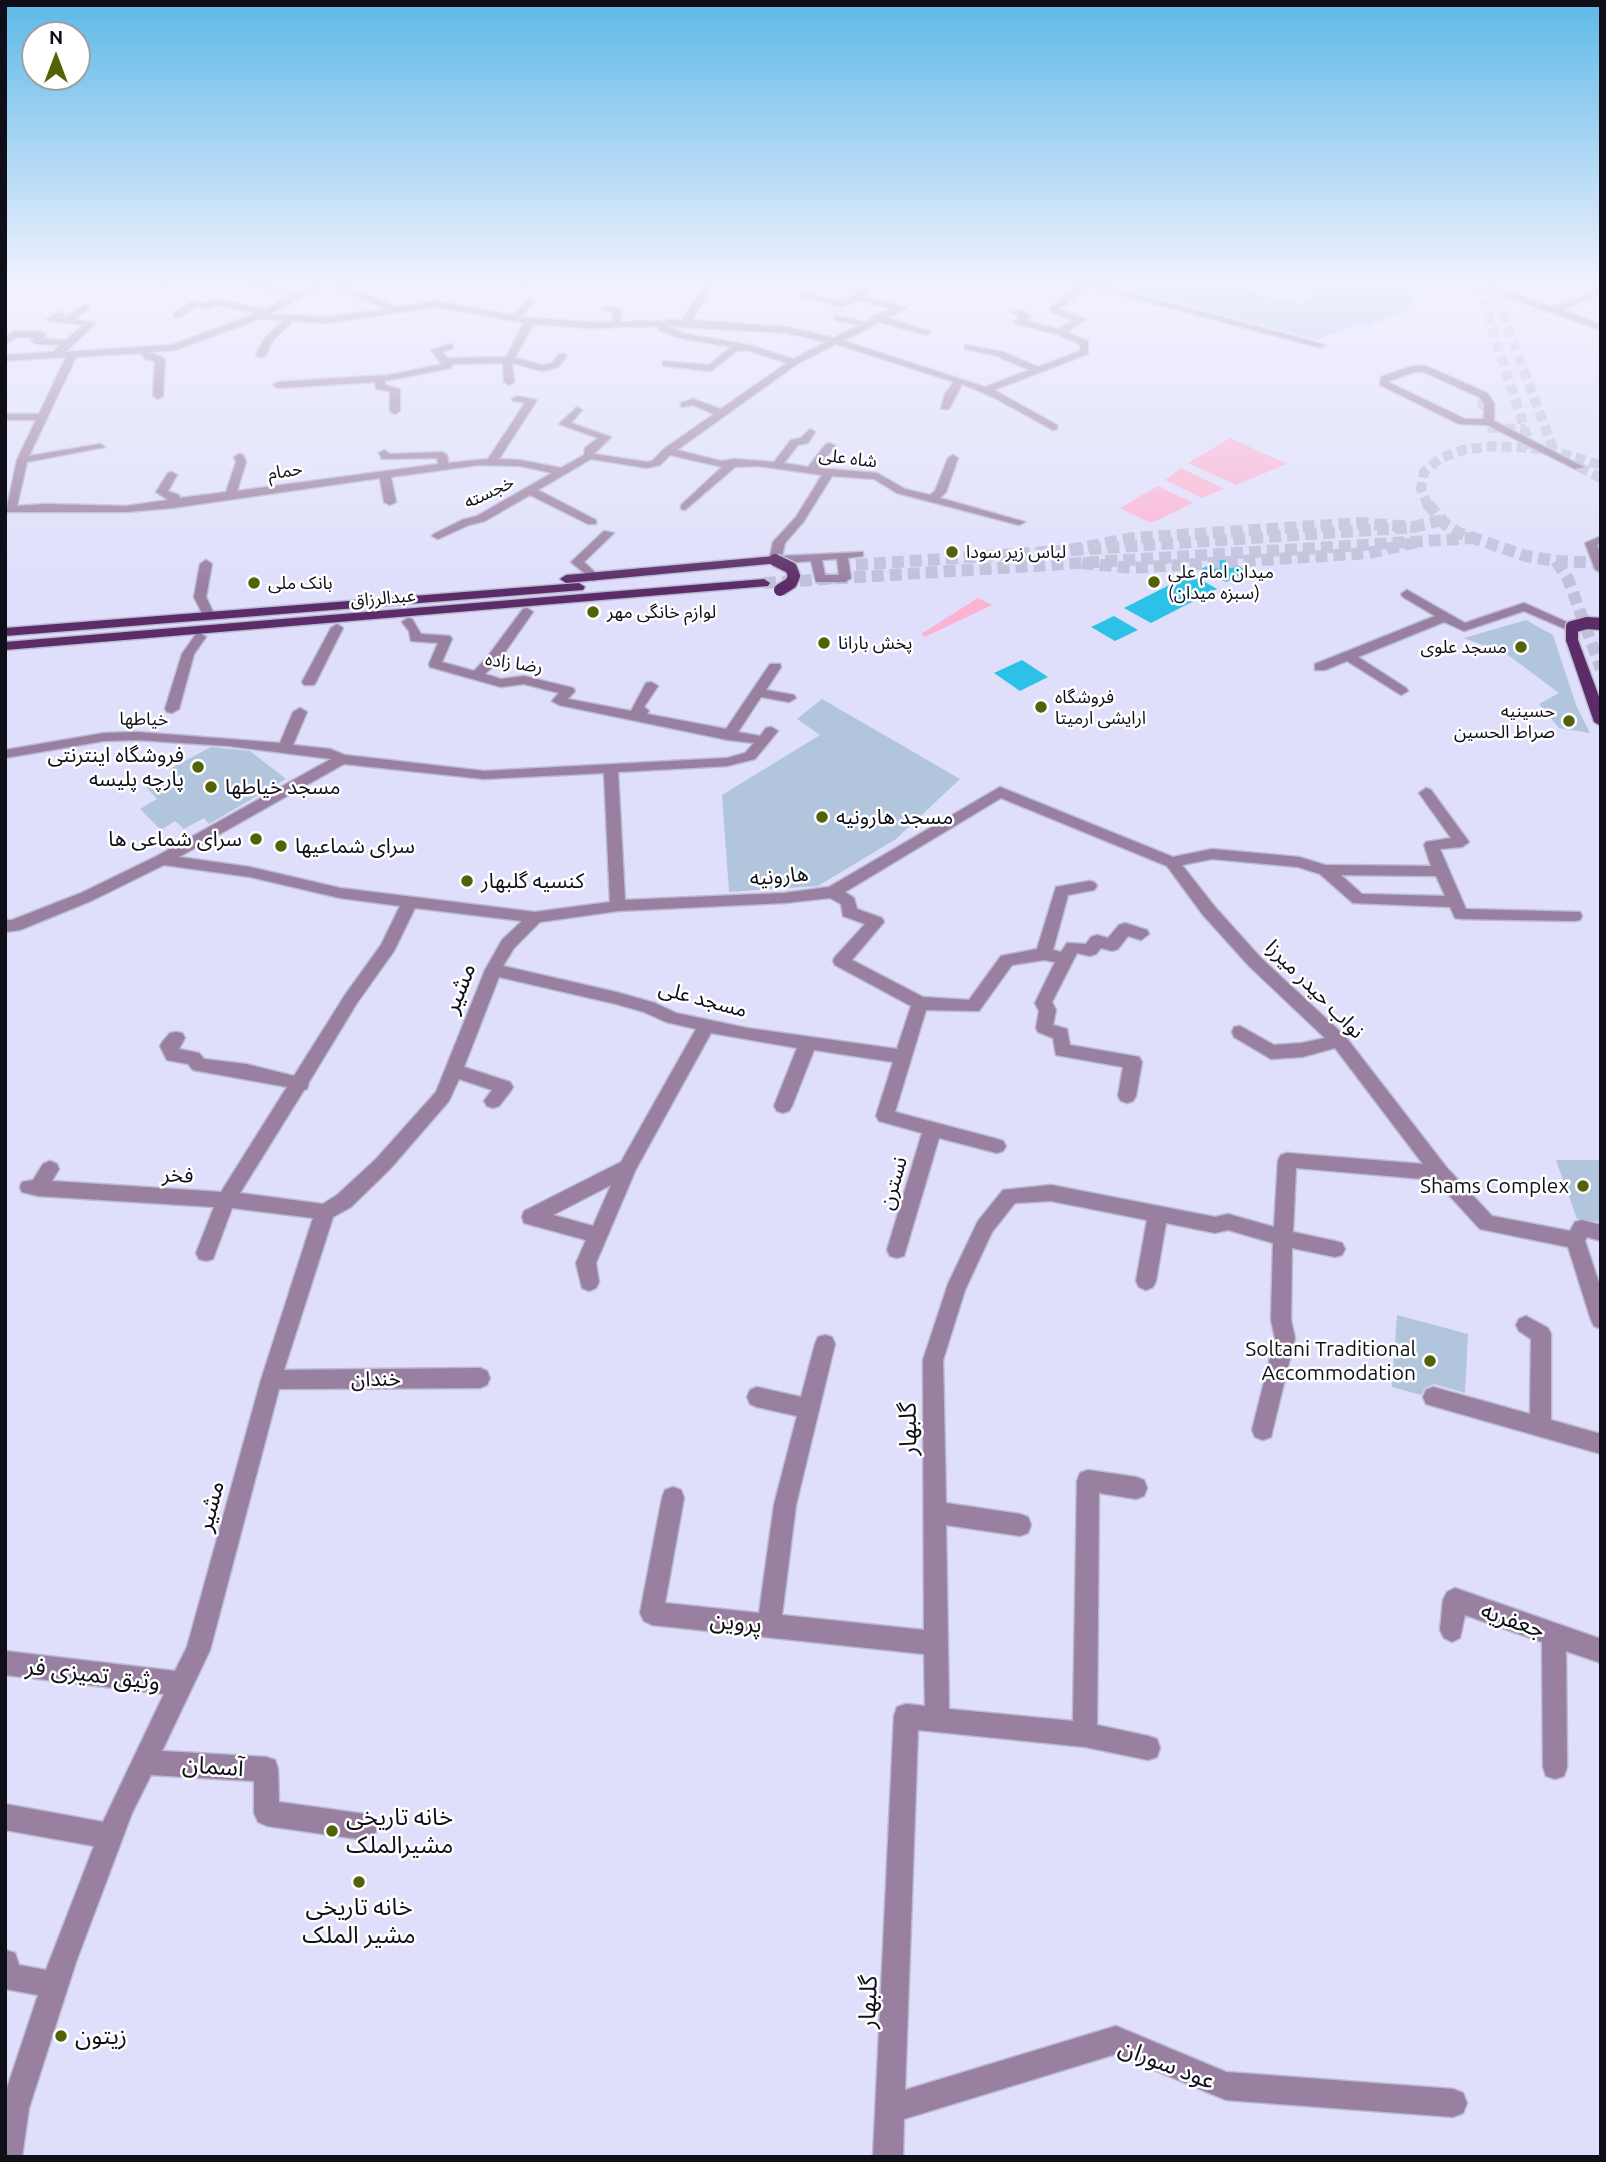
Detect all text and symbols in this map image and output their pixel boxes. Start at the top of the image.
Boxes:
north arrow [21,21,91,91]
text: N [49,26,63,48]
street label: شاه علی [818,444,878,472]
street label: حمام [266,458,304,484]
street label: خجسته [460,471,518,513]
place label: لباس زیر سودا [966,541,1066,563]
marker: لباس زیر سودا [944,544,960,560]
place label: میدان امام علی (سبزه میدان) [1168,561,1274,604]
place label: بانک ملی [268,572,333,594]
marker: میدان امام علی (سبزه میدان) [1146,574,1162,590]
marker: بانک ملی [246,575,262,591]
street label: عبدالرزاق [350,584,416,612]
place label: لوازم خانگی مهر [607,601,716,623]
marker: لوازم خانگی مهر [585,604,601,620]
place label: پخش بارانا [838,632,912,654]
marker: پخش بارانا [816,635,832,651]
place label: مسجد علوی [1420,636,1507,658]
marker: مسجد علوی [1513,639,1529,655]
street label: رضا زاده [484,648,544,678]
place label: فروشگاه ارایشی ارمیتا [1055,686,1146,728]
marker: فروشگاه ارایشی ارمیتا [1033,699,1049,715]
place label: حسینیه صراط الحسین [1454,700,1555,742]
street label: خیاطها [119,708,169,730]
marker: حسینیه صراط الحسین [1561,713,1577,729]
place label: فروشگاه اینترنتی پارچه پلیسه [47,742,184,792]
marker: فروشگاه اینترنتی پارچه پلیسه [190,759,206,775]
place label: مسجد خیاطها [225,774,341,800]
marker: مسجد خیاطها [203,779,219,795]
place label: مسجد هارونیه [836,804,953,830]
marker: مسجد هارونیه [814,809,830,825]
place label: سرای شماعی ها [108,826,242,852]
marker: سرای شماعی ها [248,831,264,847]
place label: سرای شماعیها [295,833,415,859]
marker: سرای شماعیها [273,838,289,854]
street label: هارونیه [749,861,809,891]
place label: کنسیه گلبهار [481,868,584,894]
marker: کنسیه گلبهار [459,873,475,889]
street label: نواب حیدر میرزا [1260,934,1370,1044]
street label: مشیر [436,959,482,1017]
street label: مسجد علی [656,975,750,1023]
street label: نسترن [873,1154,913,1212]
street label: فخر [162,1162,194,1188]
place label: Shams Complex [1420,1173,1569,1199]
marker: Shams Complex [1575,1178,1591,1194]
place label: Soltani Traditional Accommodation [1245,1336,1416,1386]
marker: Soltani Traditional Accommodation [1422,1353,1438,1369]
street label: خندان [351,1366,401,1392]
street label: گلبهار [893,1402,923,1456]
street label: مشیر [189,1477,231,1535]
street label: جعفریه [1477,1596,1549,1644]
street label: پروین [709,1605,763,1639]
street label: وثیق تمیزی فر [24,1651,162,1697]
street label: آسمان [181,1749,245,1783]
place label: خانه تاریخی مشیرالملک [346,1803,453,1859]
marker: خانه تاریخی مشیرالملک [324,1823,340,1839]
marker: خانه تاریخی مشیر الملک [351,1874,367,1890]
place label: خانه تاریخی مشیر الملک [302,1893,416,1949]
street label: گلبهار [853,1975,883,2029]
place label: زیتون [75,2022,127,2050]
marker: زیتون [53,2028,69,2044]
street label: عود سوران [1115,2032,1219,2096]

